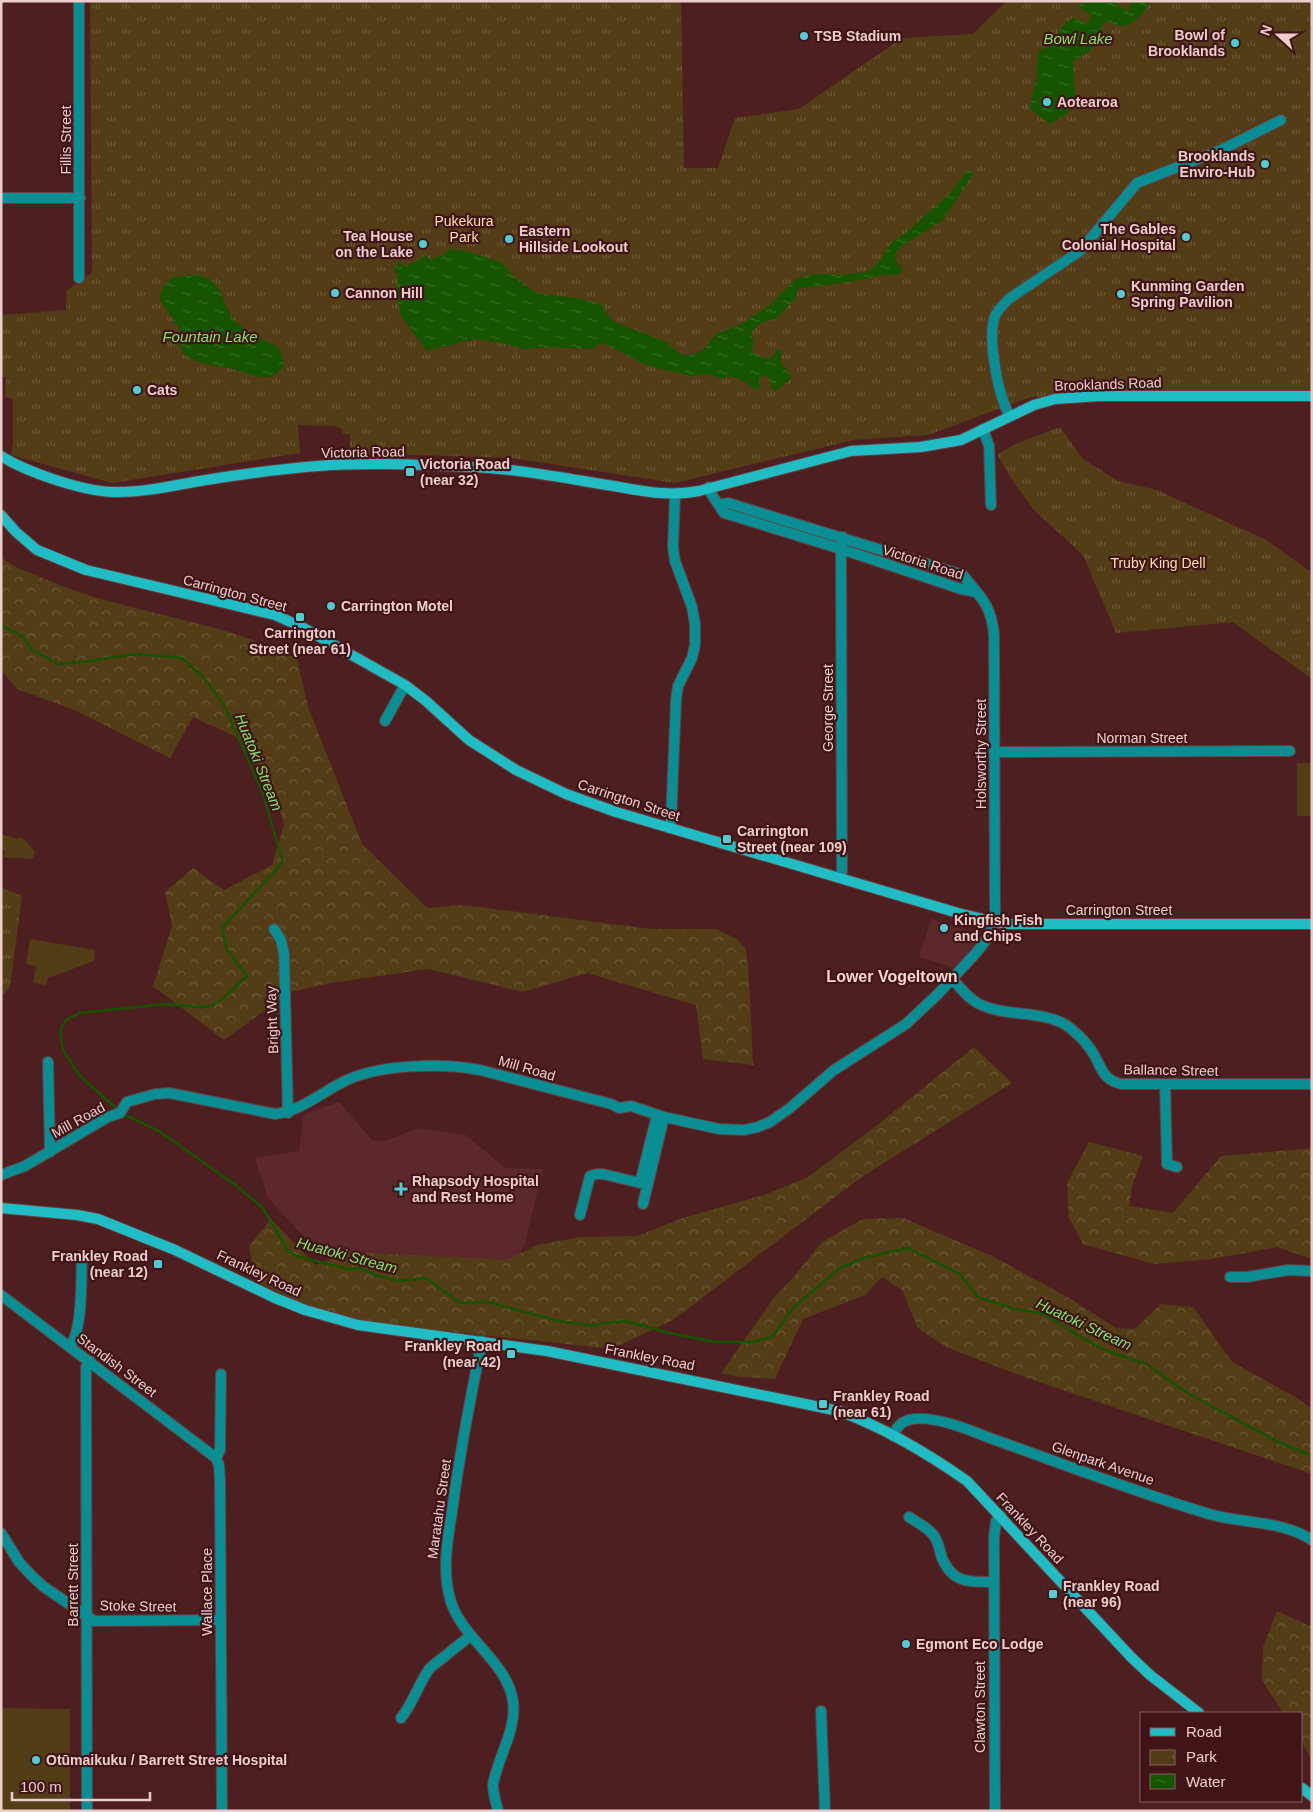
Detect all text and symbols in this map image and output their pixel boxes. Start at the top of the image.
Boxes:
north arrow [1253,10,1303,60]
text: N [1257,23,1275,38]
place label: Bowl of Brooklands [1148,27,1225,59]
place label: TSB Stadium [814,28,901,44]
marker: TSB Stadium [798,30,810,42]
water label: Bowl Lake [1043,30,1113,47]
marker: Bowl of Brooklands [1229,37,1241,49]
place label: Aotearoa [1057,94,1118,110]
marker: Aotearoa [1041,96,1053,108]
street label: Fillis Street [58,105,74,175]
place label: Brooklands Enviro-Hub [1178,148,1255,180]
marker: Brooklands Enviro-Hub [1259,158,1271,170]
park label: Pukekura Park [434,213,494,245]
place label: The Gables Colonial Hospital [1062,221,1176,253]
place label: Eastern Hillside Lookout [519,223,628,255]
place label: Tea House on the Lake [335,228,413,260]
marker: The Gables Colonial Hospital [1180,231,1192,243]
marker: Eastern Hillside Lookout [503,233,515,245]
marker: Tea House on the Lake [417,238,429,250]
place label: Kunming Garden Spring Pavilion [1131,278,1245,310]
place label: Cannon Hill [345,285,423,301]
marker: Cannon Hill [329,287,341,299]
marker: Kunming Garden Spring Pavilion [1115,288,1127,300]
water label: Fountain Lake [162,328,258,345]
street label: Brooklands Road [1054,374,1162,394]
place label: Cats [147,382,178,398]
marker: Cats [131,384,143,396]
street label: Victoria Road [321,443,405,461]
place label: Victoria Road (near 32) [420,456,510,488]
marker: Victoria Road (near 32) [404,466,416,478]
street label: Victoria Road [881,541,965,583]
park label: Truby King Dell [1110,555,1206,571]
street label: Carrington Street [181,571,289,615]
place label: Carrington Motel [341,598,453,614]
marker: Carrington Motel [325,600,337,612]
marker: Carrington Street (near 61) [294,611,306,623]
place label: Carrington Street (near 61) [249,625,351,657]
street label: George Street [820,664,836,752]
street label: Holsworthy Street [973,699,989,809]
water label: Huatoki Stream [232,711,286,813]
street label: Norman Street [1096,730,1188,746]
street label: Carrington Street [576,776,682,824]
place label: Carrington Street (near 109) [737,823,847,855]
marker: Carrington Street (near 109) [721,833,733,845]
street label: Carrington Street [1066,902,1172,918]
place label: Kingfish Fish and Chips [954,912,1043,944]
marker: Kingfish Fish and Chips [938,922,950,934]
district label: Lower Vogeltown [826,968,958,985]
street label: Bright Way [263,986,281,1054]
street label: Mill Road [497,1052,557,1084]
street label: Ballance Street [1123,1061,1219,1079]
street label: Mill Road [49,1099,107,1141]
place label: Rhapsody Hospital and Rest Home [412,1173,539,1205]
marker: Rhapsody Hospital and Rest Home [394,1182,408,1196]
water label: Huatoki Stream [295,1233,399,1277]
street label: Frankley Road [214,1247,304,1299]
place label: Frankley Road (near 12) [52,1248,148,1280]
marker: Frankley Road (near 12) [152,1258,164,1270]
water label: Huatoki Stream [1034,1294,1134,1354]
street label: Standish Street [74,1330,160,1400]
place label: Frankley Road (near 42) [405,1338,501,1370]
street label: Frankley Road [604,1340,696,1374]
marker: Frankley Road (near 42) [505,1348,517,1360]
place label: Frankley Road (near 61) [833,1388,929,1420]
marker: Frankley Road (near 61) [817,1398,829,1410]
street label: Glenpark Avenue [1050,1438,1156,1488]
street label: Maratahu Street [424,1458,454,1560]
street label: Frankley Road [993,1489,1067,1567]
street label: Barrett Street [65,1543,81,1627]
street label: Wallace Place [199,1548,215,1636]
place label: Frankley Road (near 96) [1063,1578,1159,1610]
marker: Frankley Road (near 96) [1047,1588,1059,1600]
street label: Stoke Street [99,1597,177,1615]
place label: Egmont Eco Lodge [916,1636,1044,1652]
marker: Egmont Eco Lodge [900,1638,912,1650]
street label: Clawton Street [972,1661,988,1753]
legend [1140,1712,1303,1802]
text: Road [1186,1723,1222,1740]
text: Park [1186,1748,1217,1765]
place label: Otūmaikuku / Barrett Street Hospital [46,1752,287,1768]
marker: Otūmaikuku / Barrett Street Hospital [30,1754,42,1766]
scale bar [12,1770,150,1802]
text: Water [1186,1773,1225,1790]
text: 100 m [20,1778,62,1795]

